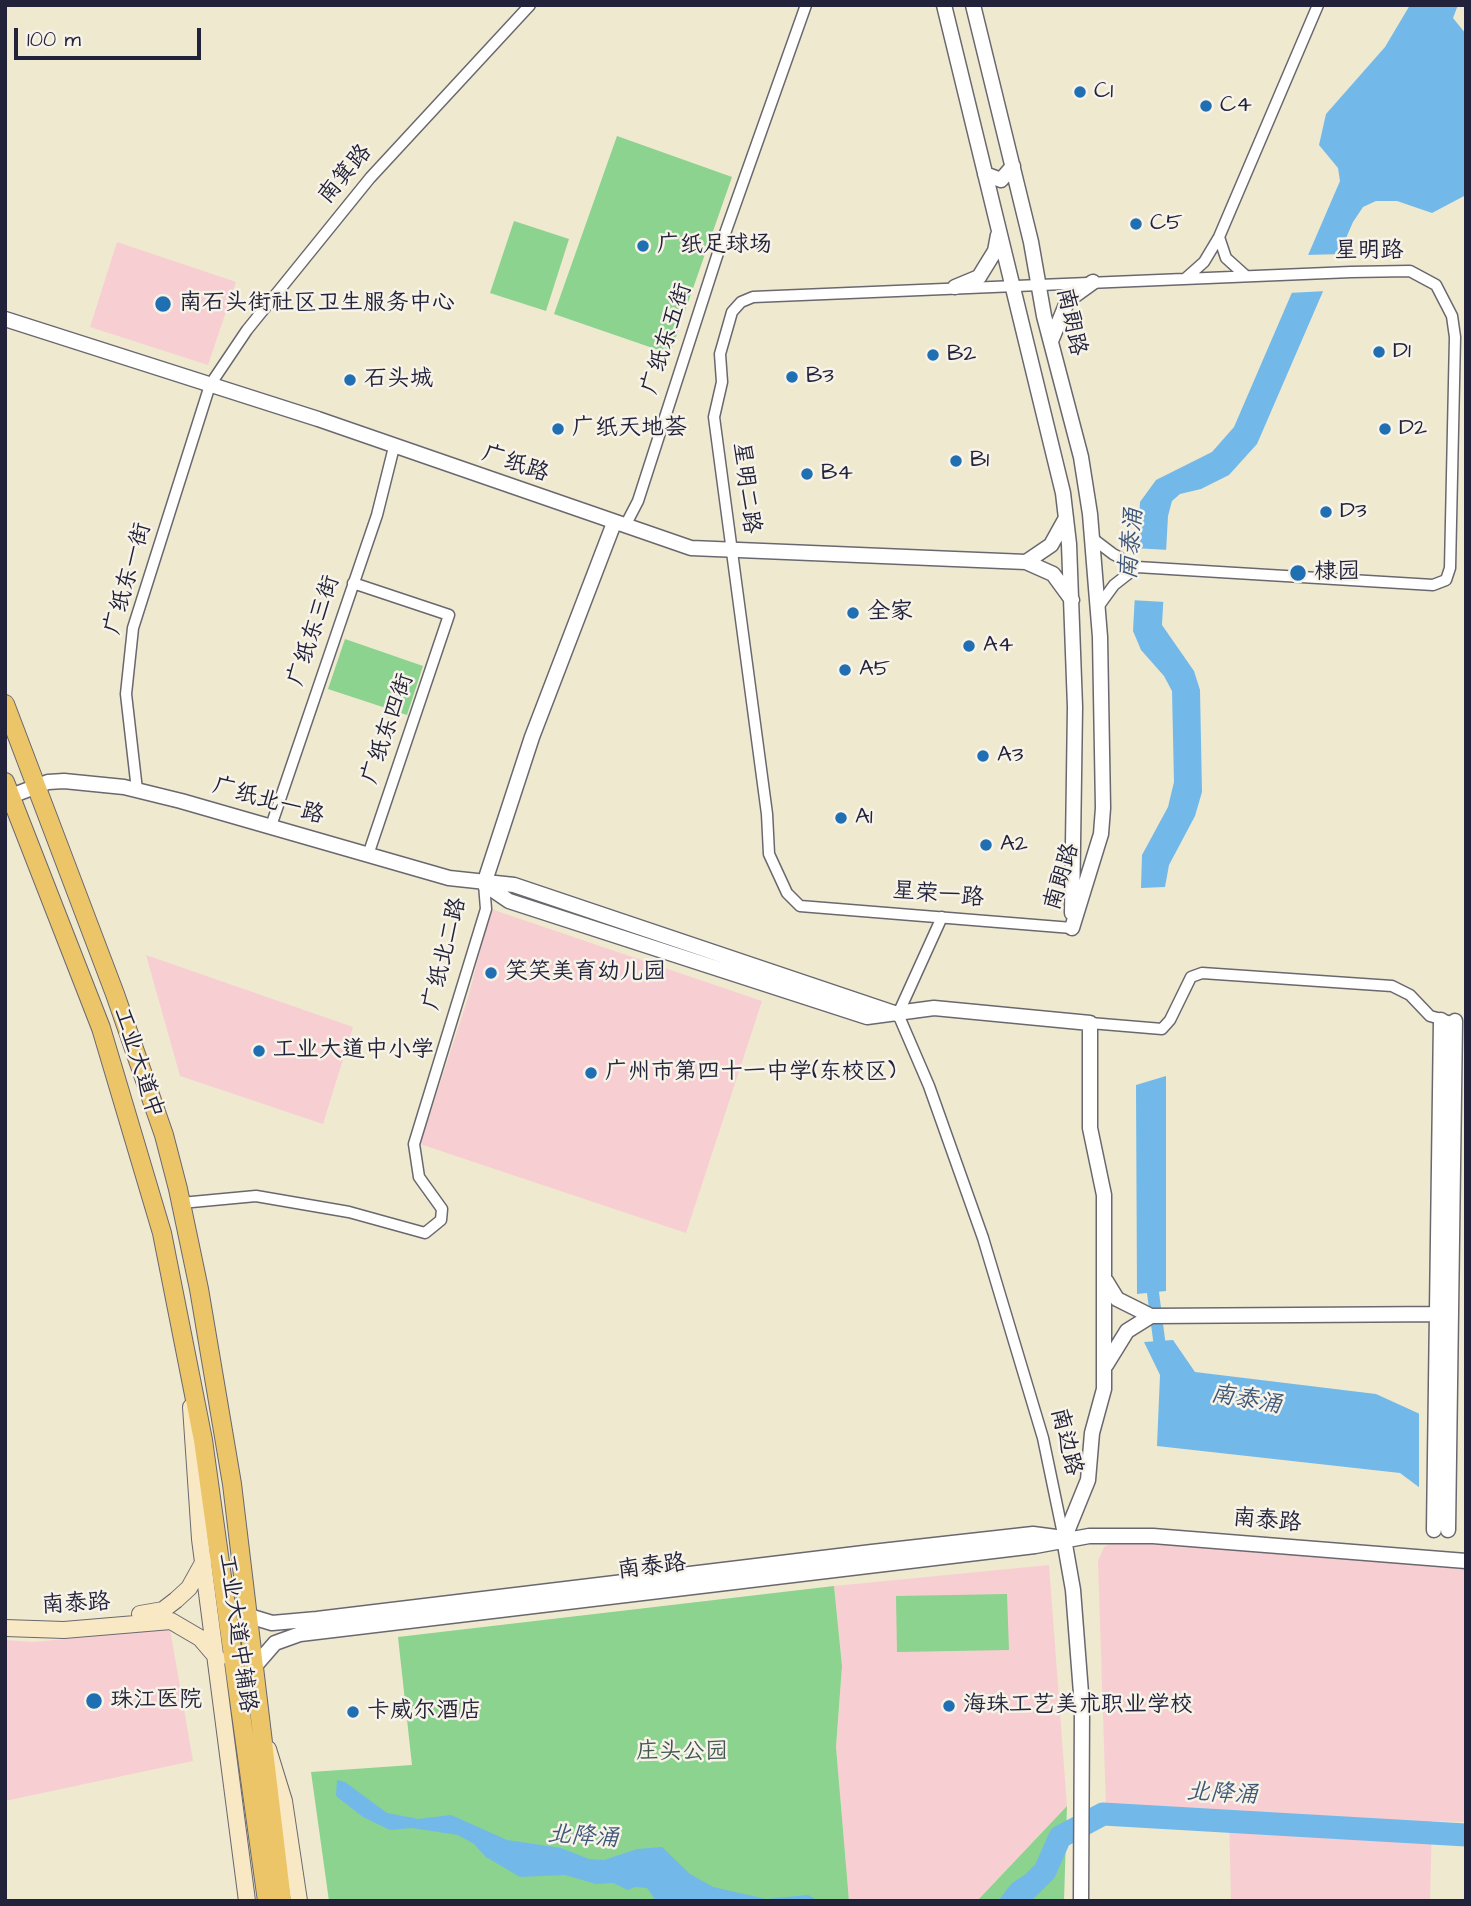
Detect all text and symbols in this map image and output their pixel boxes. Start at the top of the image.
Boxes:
scale bar [18,14,205,58]
text: 100 m [27,25,81,54]
place label: C1 [1094,78,1113,106]
marker: C1 [1072,84,1088,100]
place label: C4 [1220,92,1252,120]
marker: C4 [1198,98,1214,114]
street label: 南箕路 [313,140,379,210]
place label: C5 [1150,210,1183,238]
marker: C5 [1128,216,1144,232]
place label: 广纸足球场 [657,232,772,260]
marker: 广纸足球场 [635,238,651,254]
street label: 星明路 [1335,238,1403,266]
street label: 广纸东五街 [637,280,699,398]
street label: 南朗路 [1049,285,1091,359]
place label: 南石头街社区卫生服务中心 [179,290,455,318]
marker: 南石头街社区卫生服务中心 [153,294,173,314]
place label: D1 [1393,338,1411,366]
place label: B2 [947,341,977,369]
marker: D1 [1371,344,1387,360]
marker: B2 [925,347,941,363]
place label: B3 [806,363,834,391]
place label: 石头城 [364,366,433,394]
marker: B3 [784,369,800,385]
marker: 石头城 [342,372,358,388]
place label: 广纸天地荟 [572,415,687,443]
place label: D2 [1399,415,1427,443]
marker: 广纸天地荟 [550,421,566,437]
marker: D2 [1377,421,1393,437]
street label: 广纸路 [478,441,552,489]
street label: 星明二路 [726,441,764,535]
place label: B1 [970,447,989,475]
marker: B1 [948,453,964,469]
place label: B4 [821,460,853,488]
marker: B4 [799,466,815,482]
place label: D3 [1340,498,1367,526]
marker: D3 [1318,504,1334,520]
water label: 南泰涌 [1116,507,1150,581]
street label: 广纸东一街 [100,520,158,638]
place label: 棣园 [1314,559,1360,587]
marker: 棣园 [1288,563,1308,583]
street label: 广纸东三街 [283,572,347,690]
place label: 全家 [867,599,913,627]
marker: 全家 [845,605,861,621]
place label: A4 [983,632,1013,660]
marker: A4 [961,638,977,654]
place label: A5 [859,656,890,684]
marker: A5 [837,662,853,678]
street label: 广纸东四街 [357,670,421,788]
place label: A3 [997,742,1023,770]
marker: A3 [975,748,991,764]
street label: 广纸北一路 [209,773,327,831]
place label: A1 [855,804,873,832]
marker: A1 [833,810,849,826]
place label: A2 [1000,831,1028,859]
marker: A2 [978,837,994,853]
street label: 南朗路 [1040,840,1086,914]
street label: 星荣一路 [891,878,985,914]
street label: 广纸北二路 [419,895,473,1013]
place label: 笑笑美育幼儿园 [505,959,666,987]
marker: 笑笑美育幼儿园 [483,965,499,981]
street label: 工业大道中 [106,1004,168,1122]
place label: 工业大道中小学 [273,1037,434,1065]
marker: 工业大道中小学 [251,1043,267,1059]
place label: 广州市第四十一中学(东校区) [605,1059,896,1087]
marker: 广州市第四十一中学(东校区) [583,1065,599,1081]
water label: 南泰涌 [1208,1381,1284,1421]
street label: 南边路 [1043,1405,1087,1479]
street label: 南泰路 [1231,1505,1303,1539]
street label: 南泰路 [616,1550,688,1586]
street label: 工业大道中辅路 [211,1551,261,1715]
street label: 南泰路 [41,1589,111,1621]
place label: 珠江医院 [110,1687,202,1715]
marker: 珠江医院 [84,1691,104,1711]
place label: 海珠工艺美术职业学校 [963,1692,1193,1720]
place label: 卡威尔酒店 [367,1698,482,1726]
marker: 海珠工艺美术职业学校 [941,1698,957,1714]
marker: 卡威尔酒店 [345,1704,361,1720]
park label: 庄头公园 [636,1739,728,1767]
water label: 北降涌 [1185,1779,1259,1811]
water label: 北降涌 [546,1821,620,1855]

